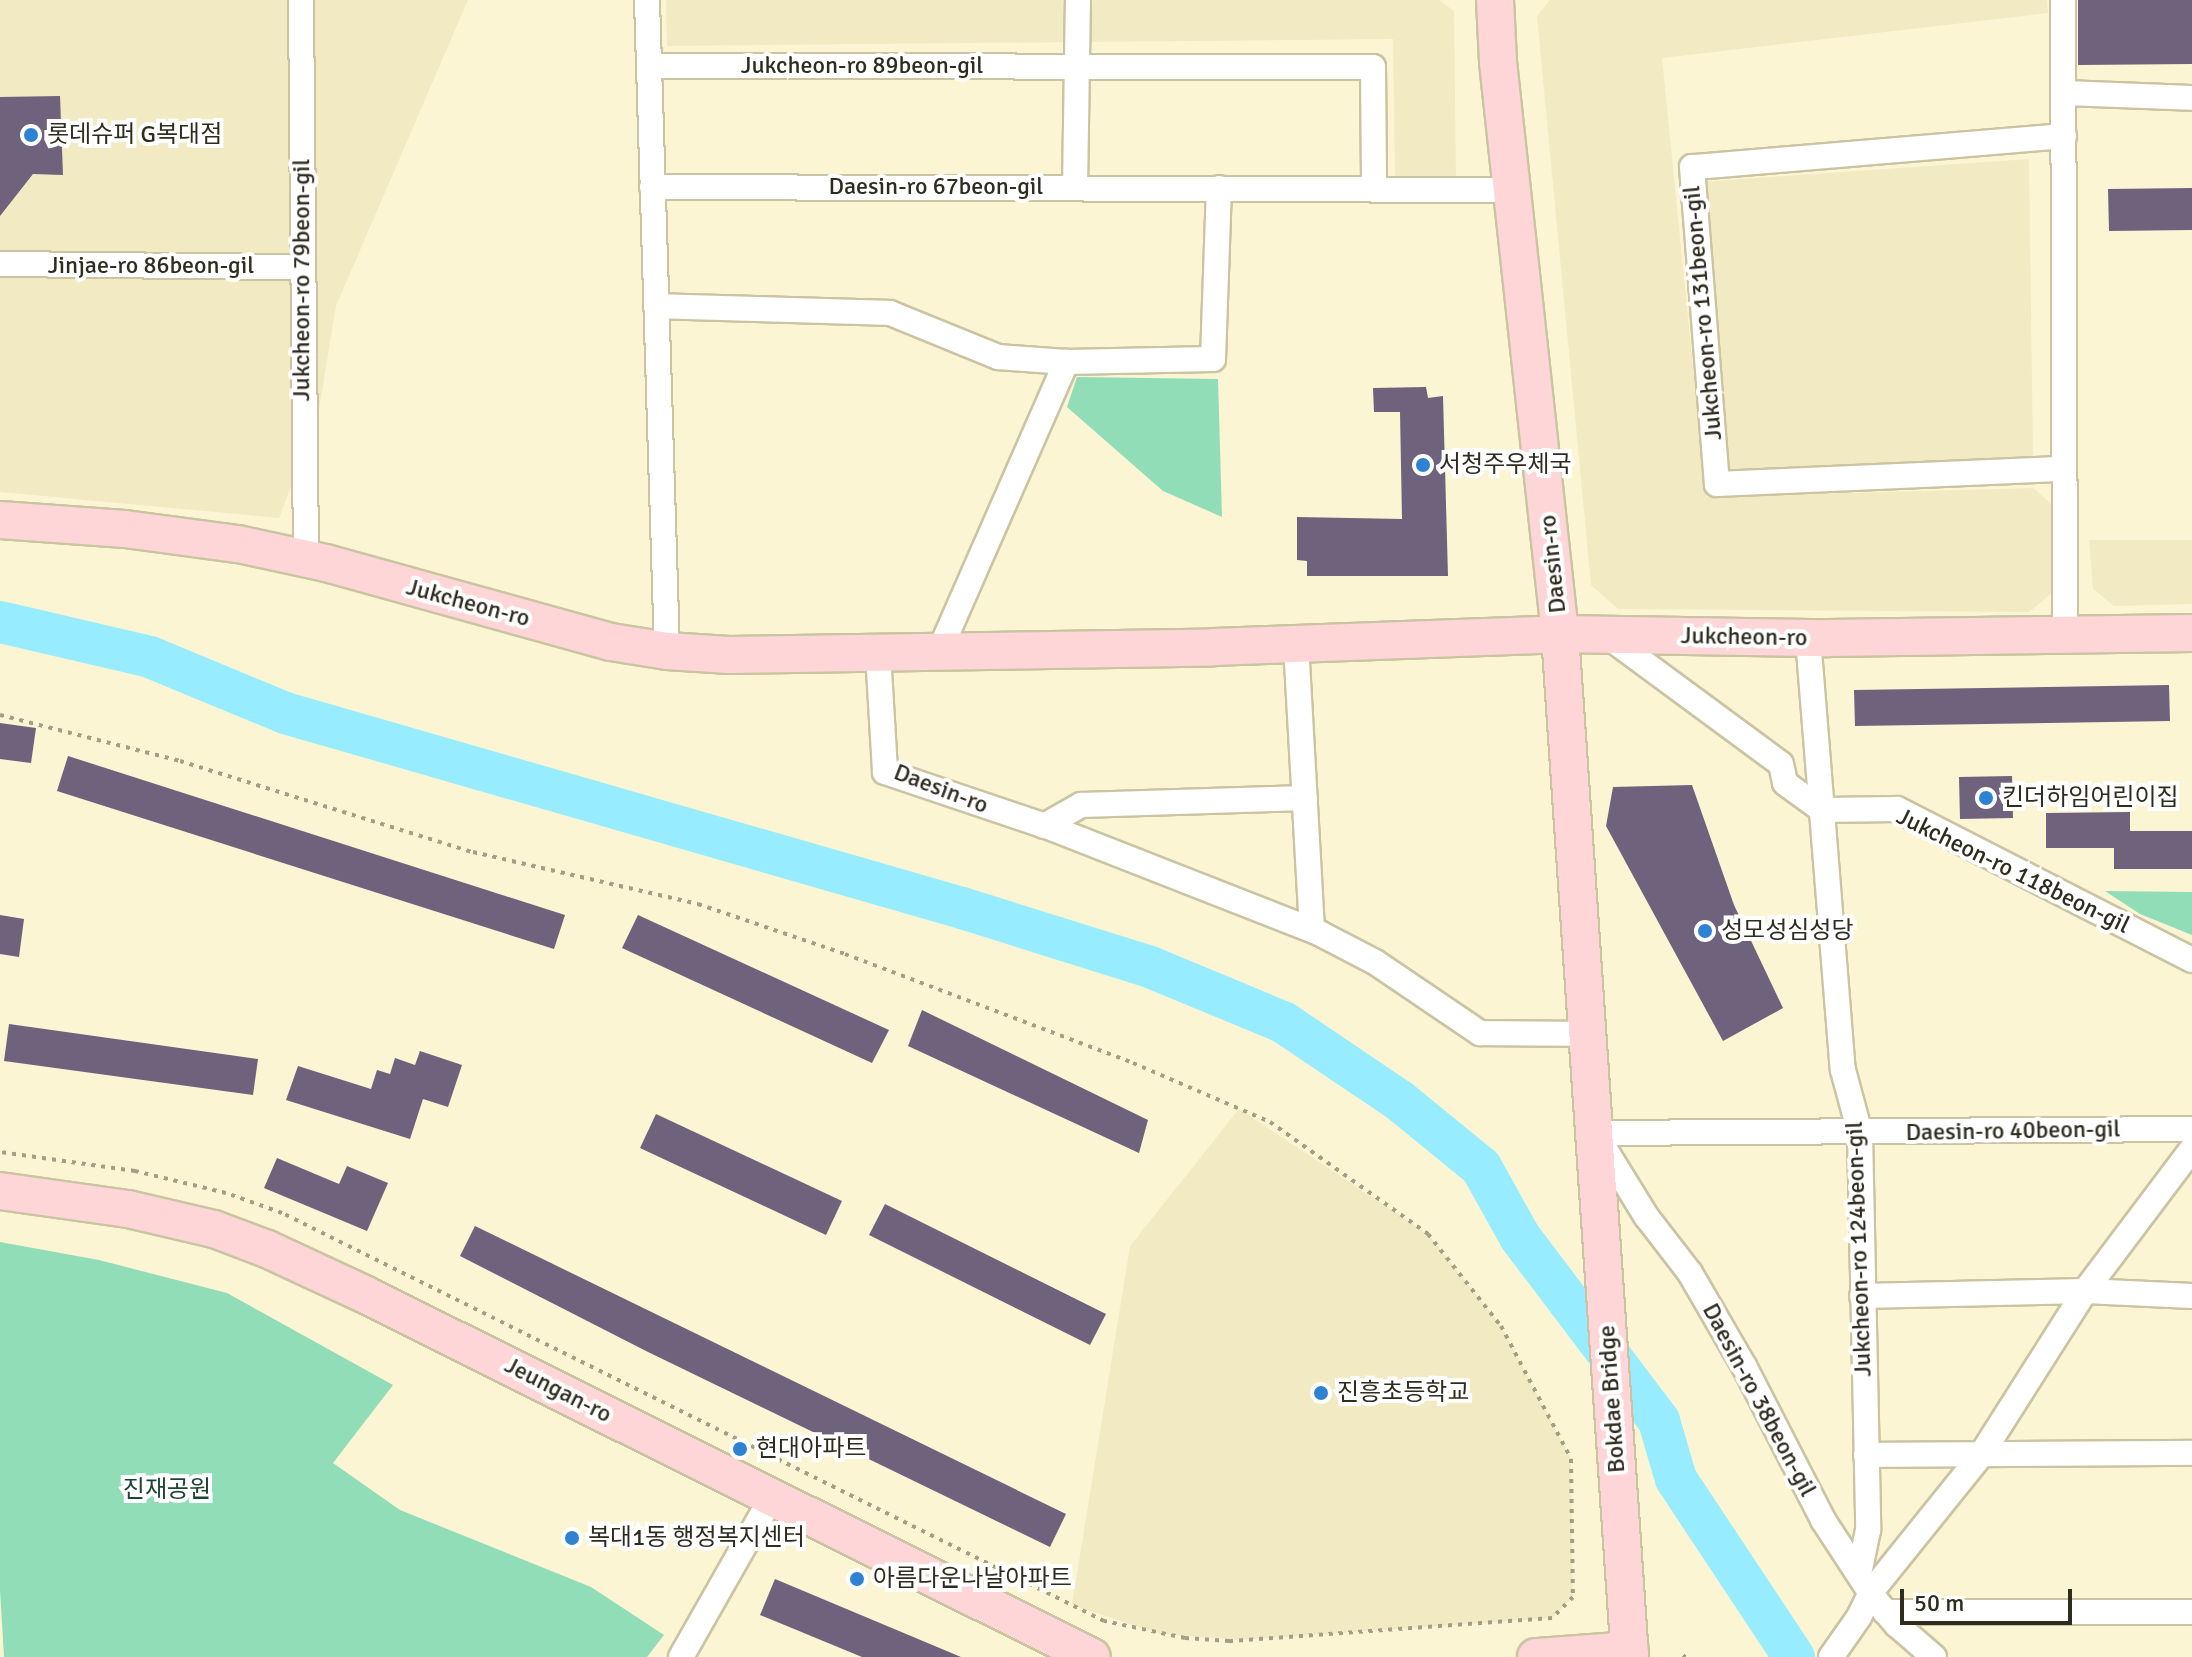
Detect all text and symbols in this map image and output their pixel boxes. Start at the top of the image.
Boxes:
street label: Jukcheon-ro 89beon-gil [741,52,983,80]
place label: 롯데슈퍼 G복대점 [47,121,222,149]
marker: 롯데슈퍼 G복대점 [22,126,40,144]
street label: Jukcheon-ro 79beon-gil [288,159,316,401]
street label: Daesin-ro 67beon-gil [829,173,1043,201]
street label: Jukcheon-ro 131beon-gil [1678,184,1728,442]
street label: Jinjae-ro 86beon-gil [48,252,254,280]
place label: 서청주우체국 [1439,451,1571,479]
marker: 서청주우체국 [1414,456,1432,474]
street label: Daesin-ro [1534,513,1572,615]
street label: Jukcheon-ro [403,573,533,633]
street label: Jukcheon-ro [1680,621,1808,653]
street label: Daesin-ro [890,758,992,820]
place label: 킨더하임어린이집 [2002,784,2179,812]
marker: 킨더하임어린이집 [1977,789,1995,807]
street label: Jukcheon-ro 118beon-gil [1892,802,2134,940]
place label: 성모성심성당 [1721,917,1853,945]
marker: 성모성심성당 [1696,922,1714,940]
street label: Daesin-ro 40beon-gil [1905,1115,2121,1147]
street label: Jukcheon-ro 124beon-gil [1840,1121,1878,1377]
street label: Daesin-ro 38beon-gil [1696,1298,1822,1502]
street label: Bokdae Bridge [1592,1324,1632,1474]
street label: Jeungan-ro [500,1351,616,1429]
place label: 진흥초등학교 [1337,1379,1469,1407]
marker: 진흥초등학교 [1312,1384,1330,1402]
place label: 현대아파트 [756,1435,866,1463]
marker: 현대아파트 [731,1440,749,1458]
park label: 진재공원 [123,1476,211,1504]
place label: 복대1동 행정복지센터 [588,1524,805,1552]
marker: 복대1동 행정복지센터 [563,1529,581,1547]
place label: 아름다운나날아파트 [873,1565,1072,1593]
marker: 아름다운나날아파트 [848,1570,866,1588]
scale bar [1904,1573,2076,1623]
text: 50 m [1914,1588,1964,1618]

